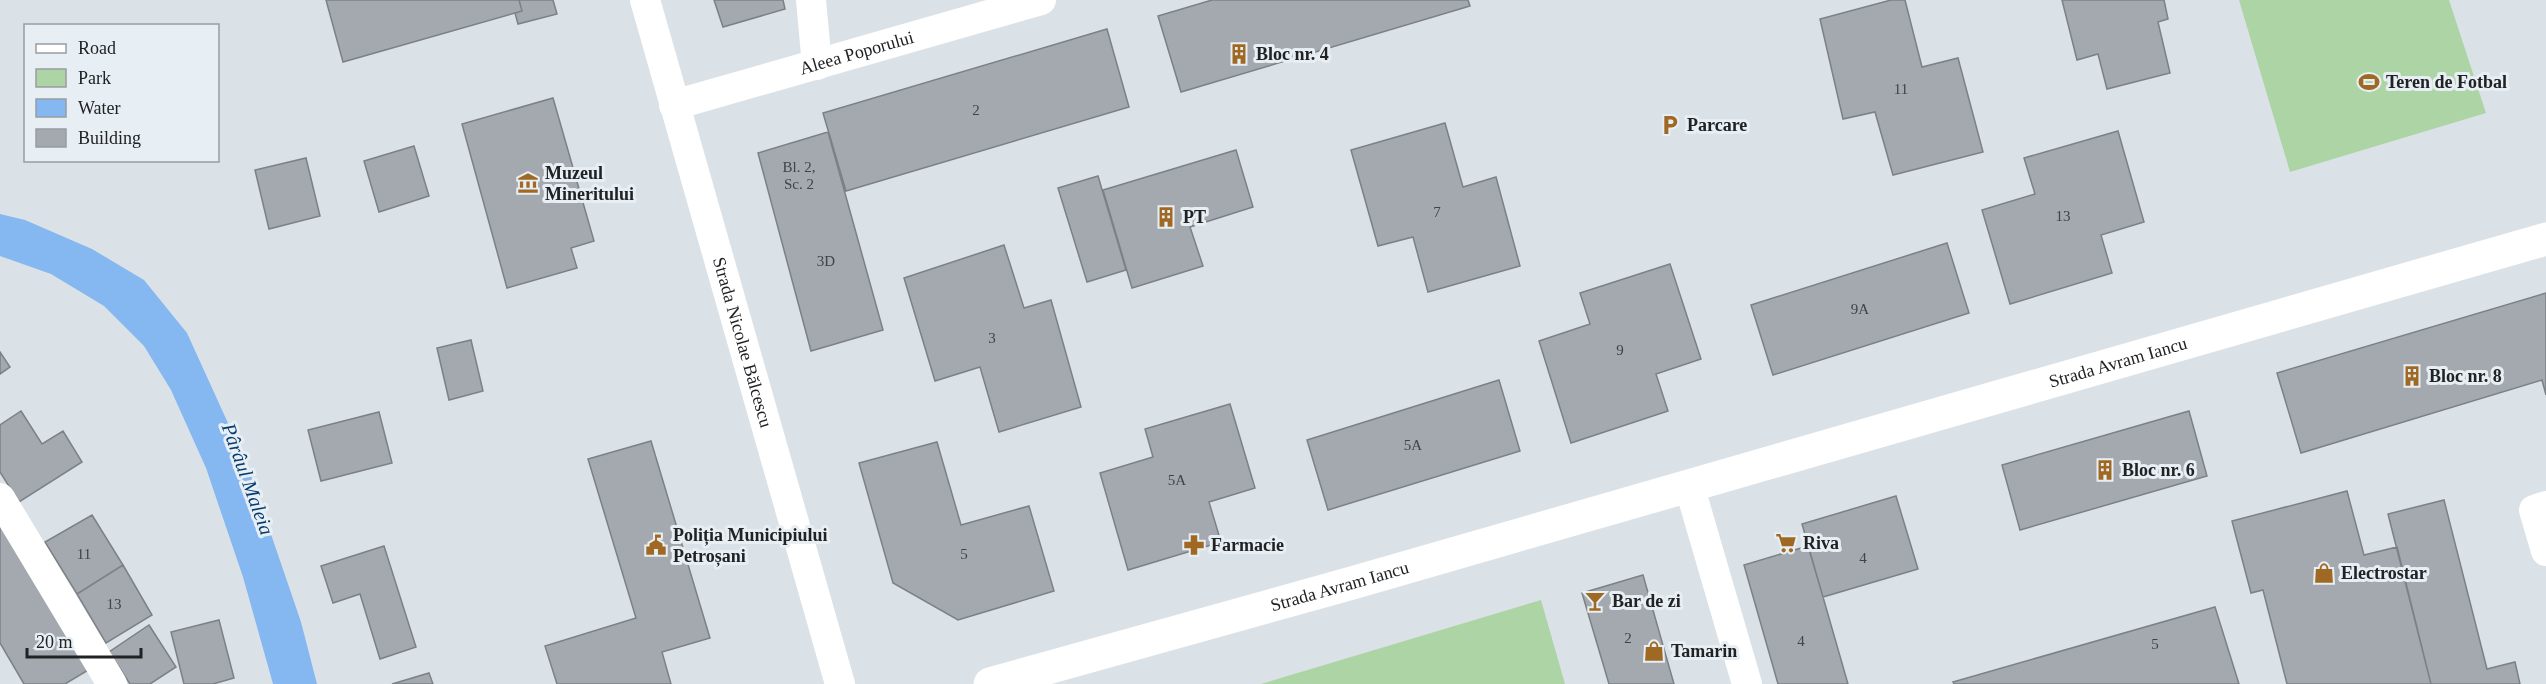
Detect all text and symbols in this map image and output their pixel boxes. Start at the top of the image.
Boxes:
legend [24,24,219,162]
street label: Aleea Poporului [797,27,916,79]
text: Road [78,38,116,58]
building icon: Bloc nr. 4 [1227,42,1251,66]
place label: Bloc nr. 4 [1256,44,1329,64]
text: Park [78,68,111,88]
sports icon: Teren de Fotbal [2357,70,2381,94]
place label: Teren de Fotbal [2386,72,2507,92]
house number: 11 [1894,81,1908,97]
text: Water [78,98,121,118]
house number: 2 [972,102,980,118]
parking icon: Parcare [1658,113,1682,137]
place label: Parcare [1687,115,1747,135]
text: Building [78,128,141,148]
house number: Bl. 2, Sc. 2 [783,159,815,192]
place label: Muzeul Mineritului [545,163,634,204]
museum icon: Muzeul Mineritului [516,171,540,195]
house number: 7 [1433,204,1441,220]
building icon: PT [1154,205,1178,229]
place label: PT [1183,207,1206,227]
house number: 13 [2056,208,2071,224]
house number: 3D [817,253,835,269]
street label: Strada Nicolae Bălcescu [709,255,776,430]
house number: 9A [1851,301,1869,317]
house number: 3 [988,330,996,346]
street label: Strada Avram Iancu [2047,333,2189,392]
house number: 9 [1616,342,1624,358]
building icon: Bloc nr. 8 [2400,364,2424,388]
place label: Bloc nr. 8 [2429,366,2502,386]
water label: Pârâul Maleia [217,419,278,538]
house number: 5A [1404,437,1422,453]
building icon: Bloc nr. 6 [2093,458,2117,482]
place label: Bloc nr. 6 [2122,460,2195,480]
house number: 5A [1168,472,1186,488]
place label: Poliția Municipiului Petroșani [673,525,828,567]
supermarket icon: Riva [1774,531,1798,555]
public building icon: Poliția Municipiului Petroșani [644,533,668,557]
pharmacy icon: Farmacie [1182,533,1206,557]
place label: Riva [1803,533,1839,553]
place label: Farmacie [1211,535,1284,555]
house number: 11 [77,546,91,562]
house number: 5 [960,546,968,562]
house number: 4 [1859,550,1867,566]
street label: Strada Avram Iancu [1268,557,1411,615]
shop icon: Electrostar [2312,561,2336,585]
place label: Electrostar [2341,563,2427,583]
bar icon: Bar de zi [1583,589,1607,613]
place label: Bar de zi [1612,591,1681,611]
house number: 13 [107,596,122,612]
scale bar [27,621,141,659]
house number: 2 [1624,630,1632,646]
text: 20 m [36,632,73,652]
house number: 4 [1797,633,1805,649]
house number: 5 [2151,636,2159,652]
shop icon: Tamarin [1642,639,1666,663]
place label: Tamarin [1671,641,1737,661]

